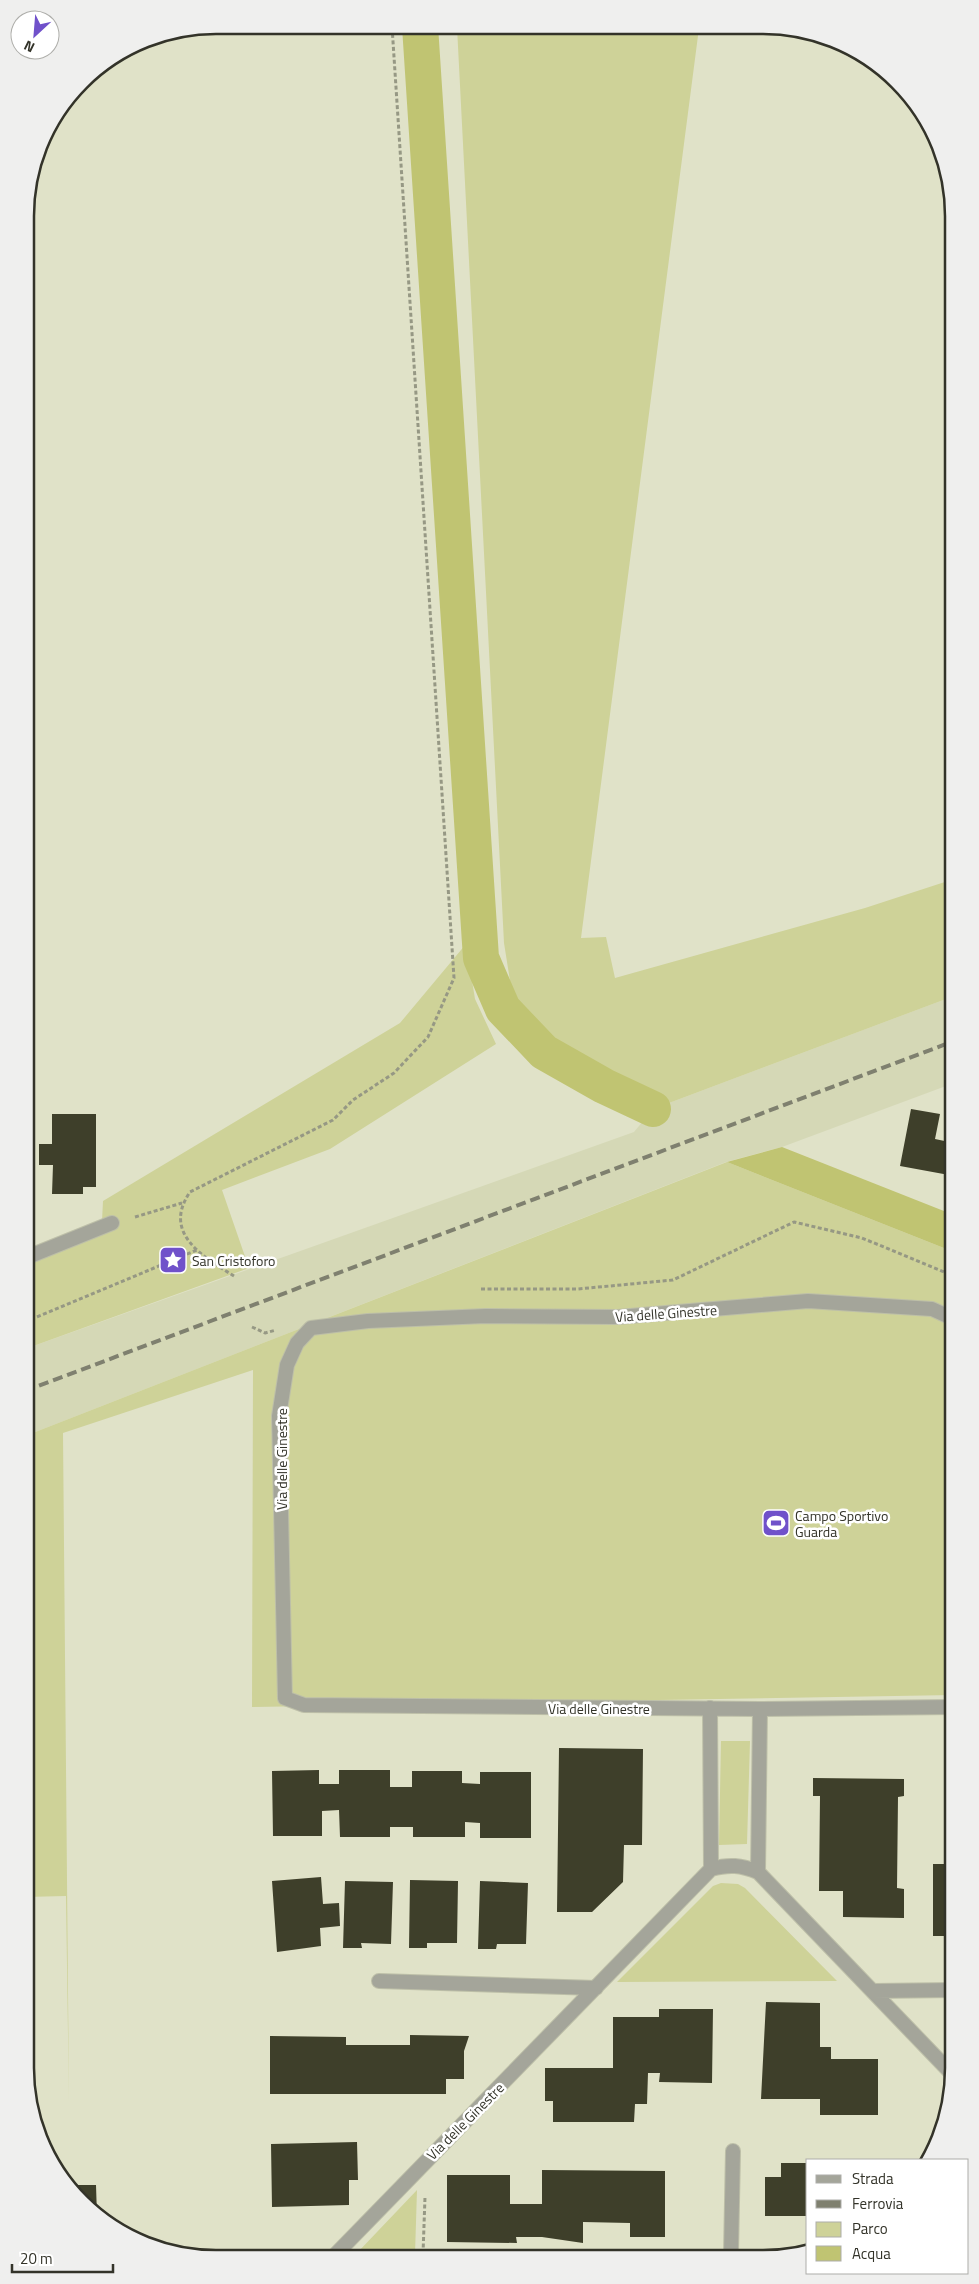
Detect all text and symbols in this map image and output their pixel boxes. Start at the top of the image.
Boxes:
north arrow [10,10,60,60]
text: N [20,36,38,59]
place icon: San Cristoforo [158,1245,188,1275]
place label: San Cristoforo [192,1250,275,1271]
street label: Via delle Ginestre [614,1299,718,1327]
street label: Via delle Ginestre [271,1408,292,1510]
place label: Campo Sportivo Guarda [795,1505,888,1542]
sports icon: Campo Sportivo Guarda [761,1508,791,1538]
street label: Via delle Ginestre [548,1698,650,1719]
street label: Via delle Ginestre [422,2078,508,2164]
legend [806,2159,969,2274]
text: Strada [852,2167,894,2190]
text: Ferrovia [852,2192,904,2215]
text: Parco [852,2217,888,2240]
scale bar [12,2242,114,2274]
text: Acqua [852,2242,891,2265]
text: 20 m [20,2247,53,2270]

